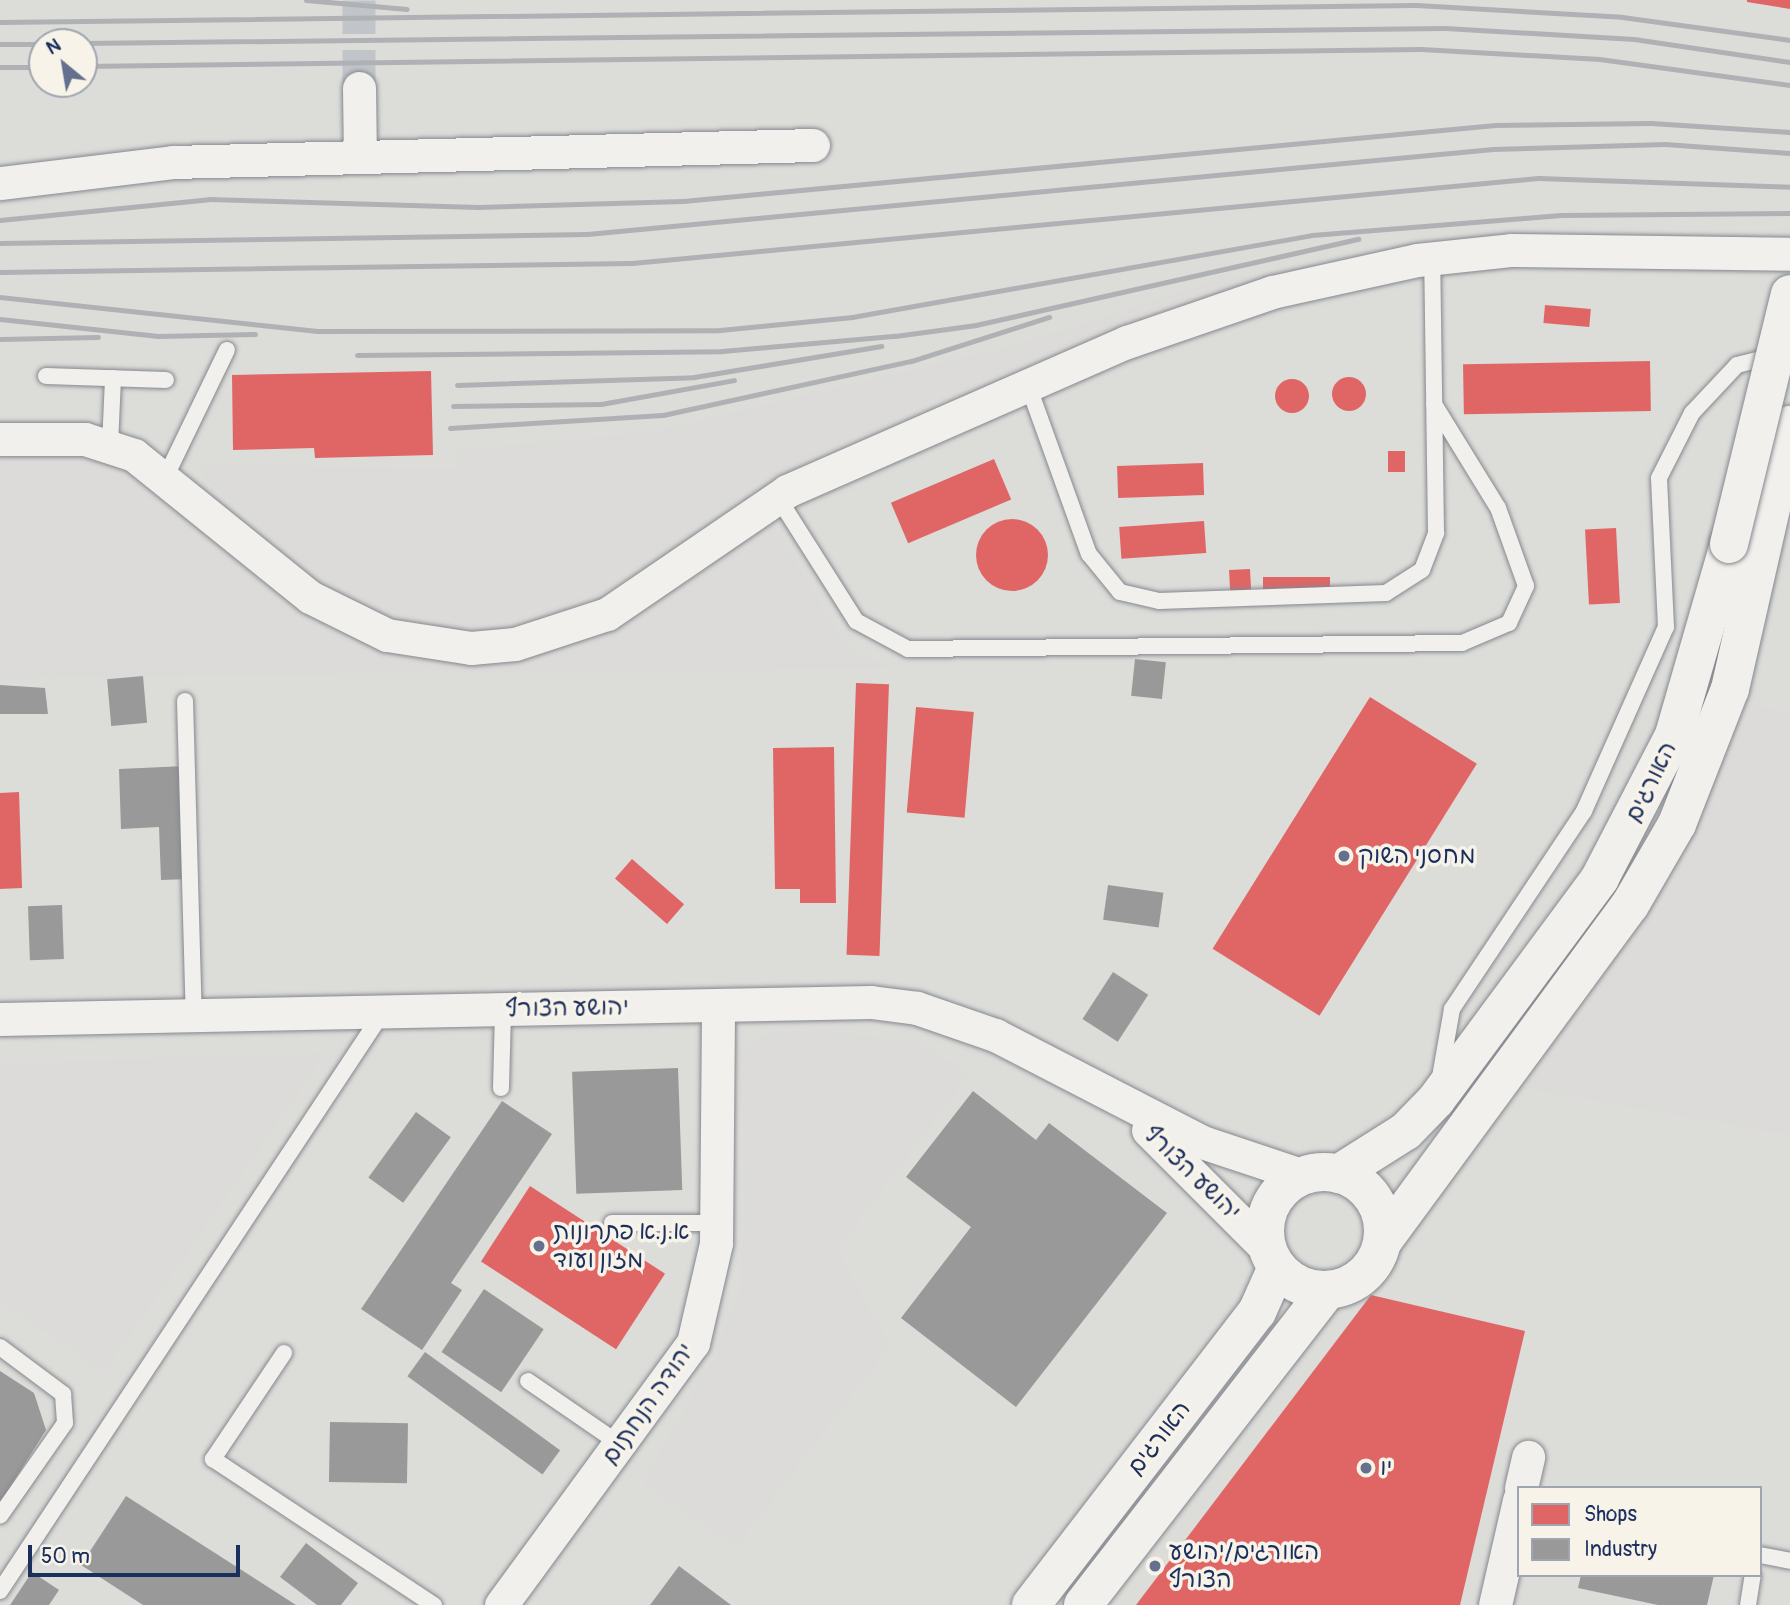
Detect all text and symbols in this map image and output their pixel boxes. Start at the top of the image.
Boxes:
north arrow [28,28,98,98]
text: N [42,33,65,60]
street label: האורגים [1619,737,1683,827]
place label: מחסני השוק [1358,842,1476,870]
marker: מחסני השוק [1336,848,1352,864]
street label: יהושע הצורף [505,993,629,1023]
street label: יהושע הצורף [1138,1120,1246,1226]
place label: א.נ.א פתרונות מזון ועוד [553,1218,689,1274]
marker: א.נ.א פתרונות מזון ועוד [531,1238,547,1254]
street label: יהודה הנחתום [596,1338,700,1470]
street label: האורגים [1121,1395,1197,1481]
place label: יו [1380,1454,1392,1482]
marker: יו [1358,1460,1374,1476]
legend [1517,1486,1762,1577]
text: Shops [1584,1501,1637,1528]
scale bar [32,1532,243,1576]
text: Industry [1584,1536,1657,1563]
place label: האורגים/יהושע הצורף [1169,1538,1319,1594]
text: 50 m [41,1543,90,1570]
marker: האורגים/יהושע הצורף [1147,1558,1163,1574]

